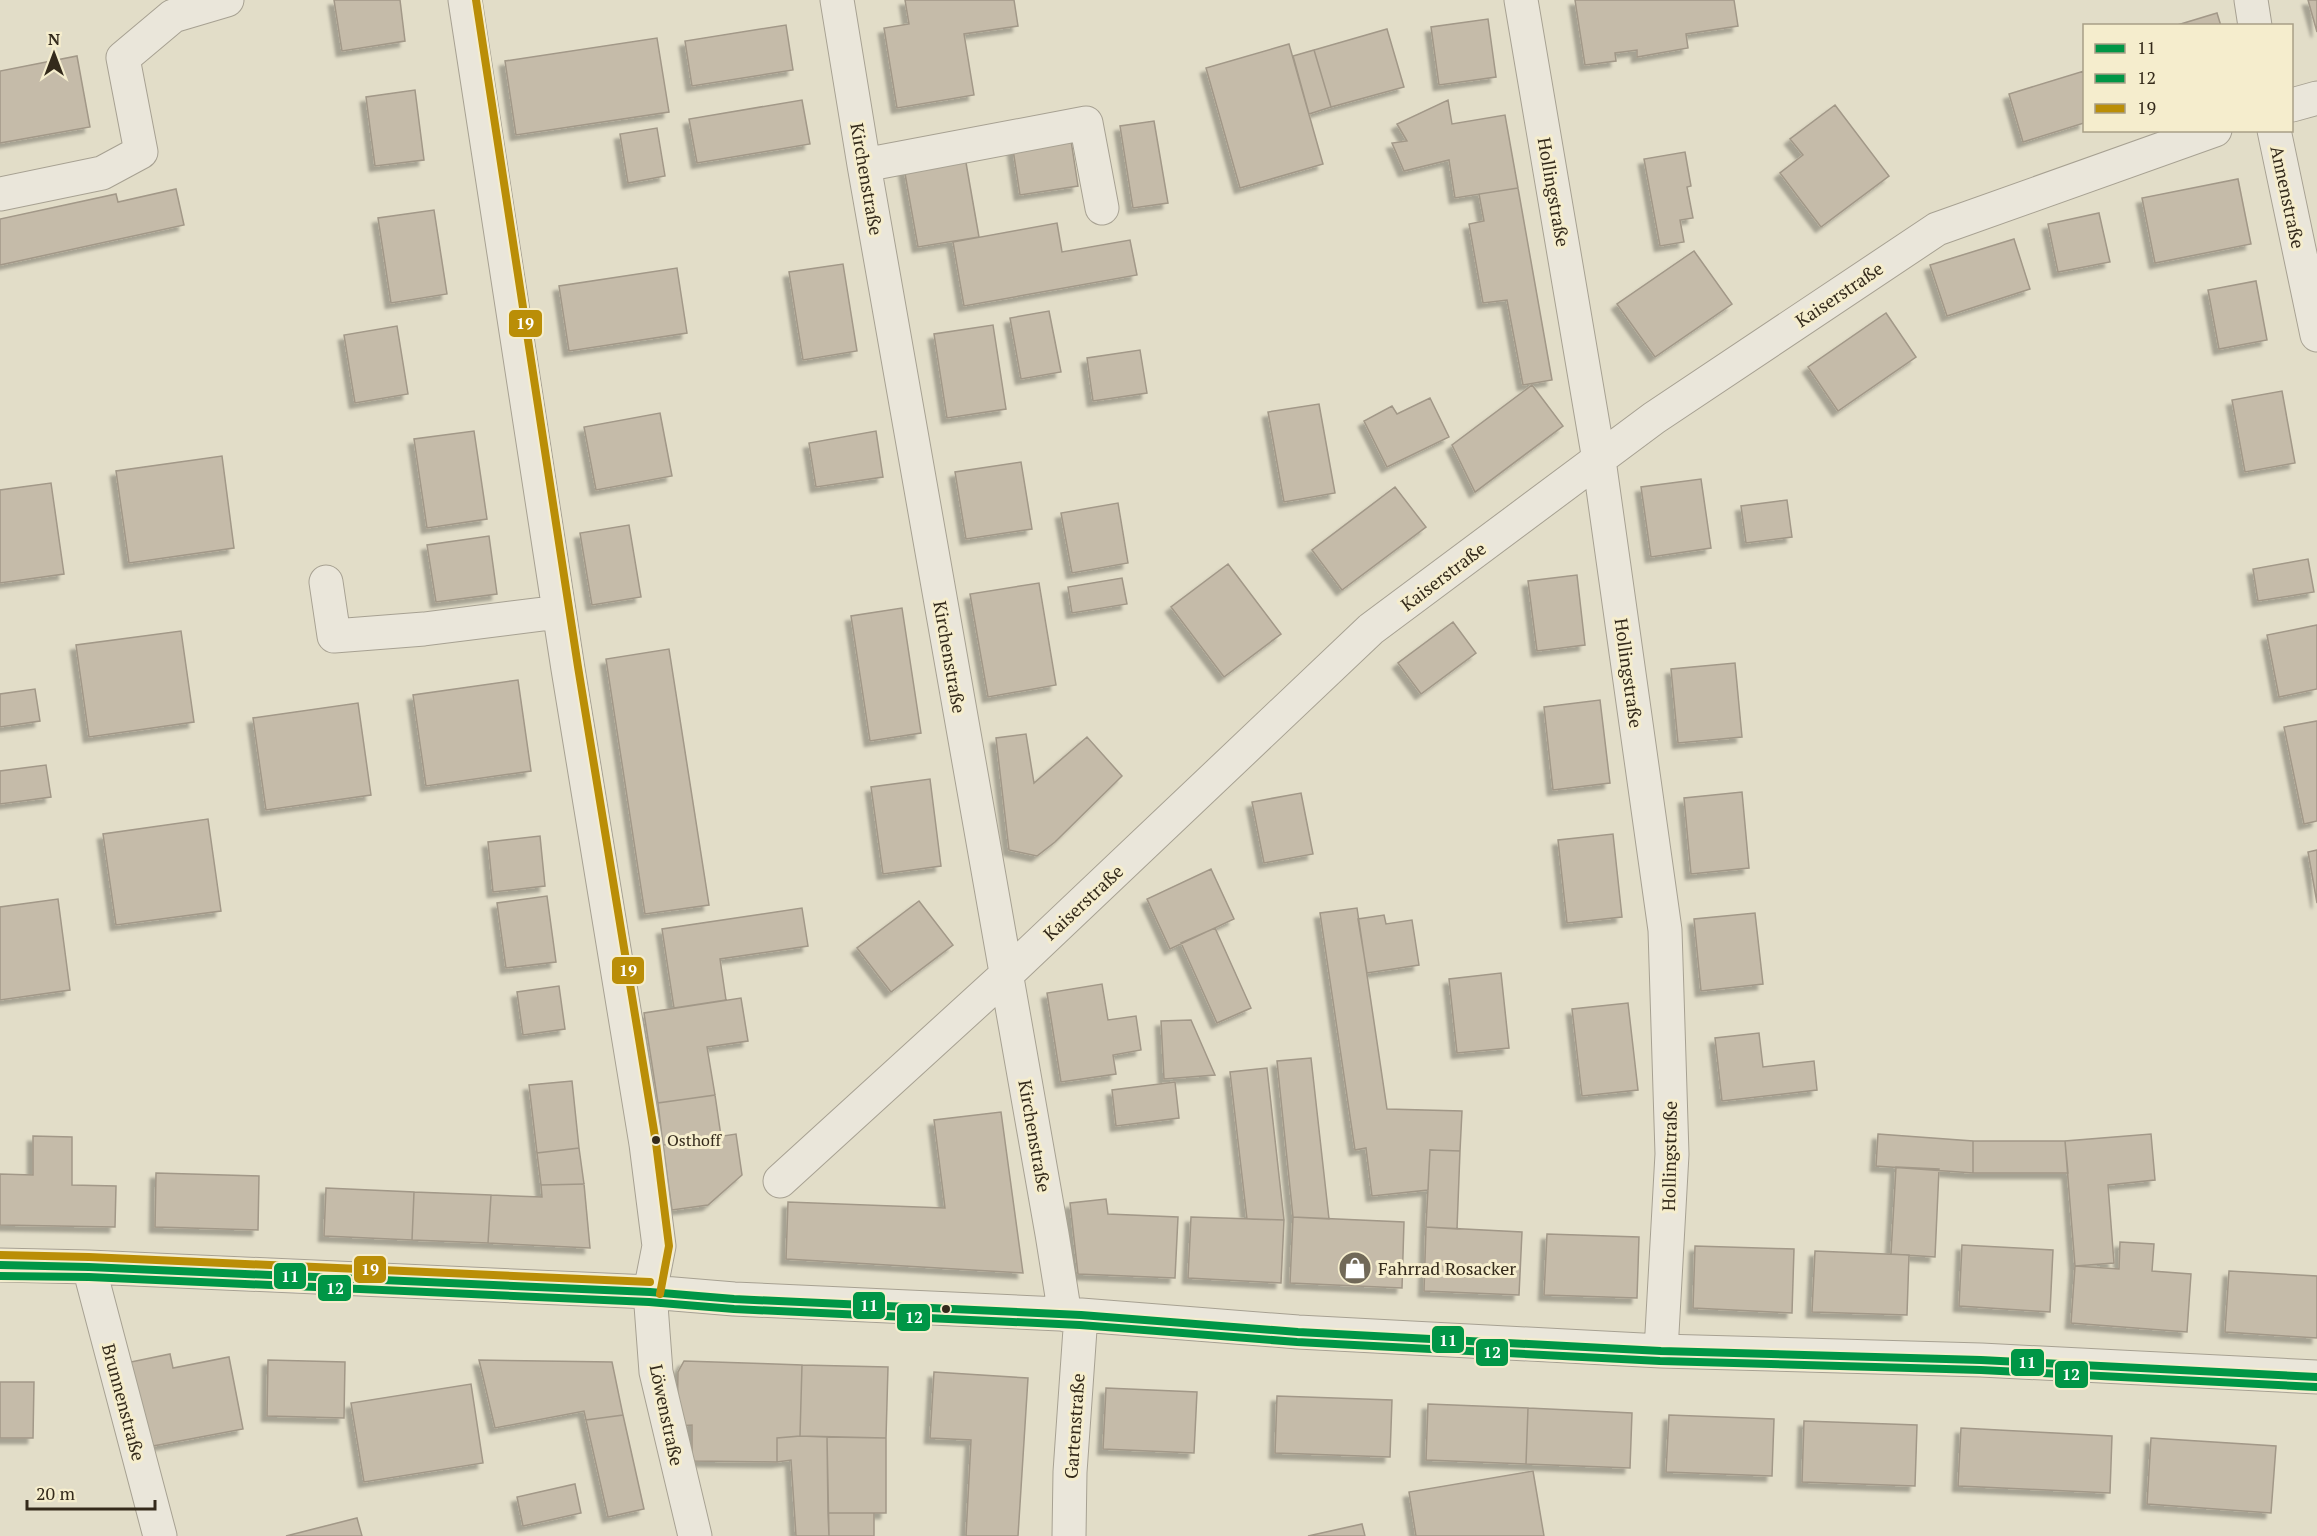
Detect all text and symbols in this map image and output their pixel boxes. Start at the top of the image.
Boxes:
north arrow [24,24,84,84]
legend [2083,24,2293,132]
text: N [48,28,60,50]
text: 11 [2137,35,2156,59]
text: 12 [2137,65,2156,89]
text: 19 [2137,95,2156,119]
street label: Kirchenstraße [845,121,889,237]
street label: Hollingstraße [1533,136,1575,248]
street label: Annenstraße [2265,143,2311,251]
street label: Kaiserstraße [1790,256,1888,332]
line badge: 19 [508,309,543,338]
text: 19 [516,312,534,334]
street label: Kaiserstraße [1395,536,1491,616]
street label: Kirchenstraße [928,599,972,715]
street label: Hollingstraße [1609,617,1649,729]
street label: Kaiserstraße [1038,859,1128,945]
line badge: 19 [611,956,645,985]
text: 19 [619,959,637,981]
street label: Kirchenstraße [1013,1078,1057,1194]
street label: Hollingstraße [1656,1101,1682,1211]
place label: Osthoff [667,1129,722,1151]
marker: Osthoff [650,1134,662,1146]
shop icon: Fahrrad Rosacker [1337,1250,1373,1286]
line badge: 19 [353,1255,387,1284]
place label: Fahrrad Rosacker [1378,1256,1516,1280]
text: 19 [361,1258,379,1280]
line badge: 11 [273,1262,307,1290]
text: 11 [281,1265,299,1287]
line badge: 12 [317,1274,352,1302]
text: 12 [326,1277,344,1299]
line badge: 11 [852,1291,886,1320]
text: 11 [860,1294,878,1316]
line badge: 12 [896,1303,931,1332]
unlabelled marker [940,1303,952,1315]
text: 12 [905,1306,923,1328]
line badge: 11 [1431,1325,1465,1354]
text: 11 [1439,1329,1457,1351]
line badge: 12 [1475,1338,1509,1367]
street label: Brunnenstraße [97,1341,151,1463]
text: 12 [1483,1341,1501,1363]
line badge: 11 [2010,1348,2045,1377]
text: 11 [2018,1351,2036,1373]
line badge: 12 [2054,1360,2089,1389]
street label: Löwenstraße [645,1362,689,1468]
text: 12 [2062,1363,2080,1385]
street label: Gartenstraße [1058,1372,1090,1480]
scale bar [27,1473,154,1511]
text: 20 m [36,1481,76,1505]

